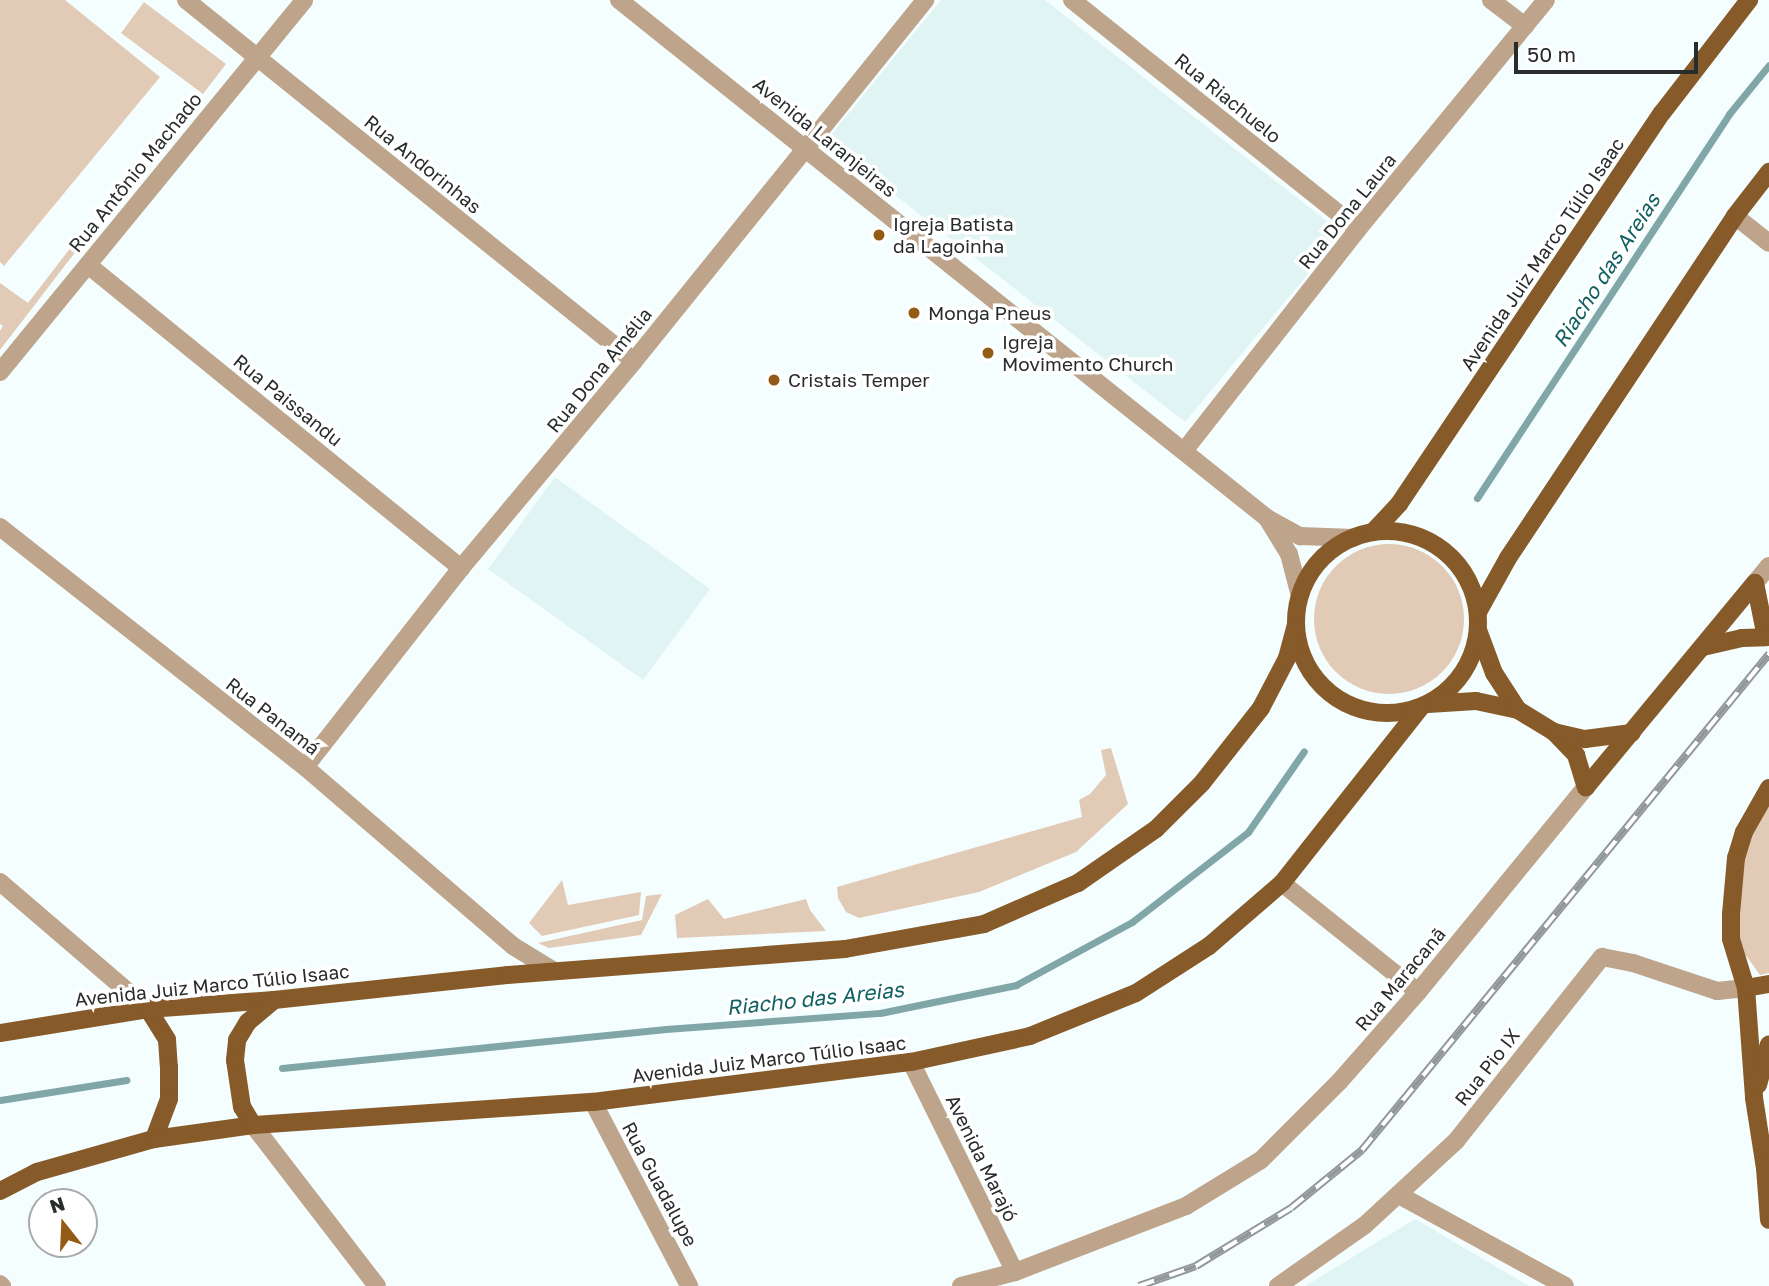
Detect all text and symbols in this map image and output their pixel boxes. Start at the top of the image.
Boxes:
scale bar [1517,28,1701,72]
text: 50 m [1527,41,1576,67]
street label: Rua Riachuelo [1170,48,1286,148]
street label: Avenida Laranjeiras [749,72,901,202]
street label: Rua Antônio Machado [64,88,206,256]
street label: Rua Andorinhas [360,110,486,218]
street label: Avenida Juiz Marco Túlio Isaac [1455,133,1629,375]
street label: Rua Dona Laura [1293,148,1401,274]
water label: Riacho das Areias [1547,188,1665,352]
place label: Igreja Batista da Lagoinha [893,213,1014,257]
marker: Igreja Batista da Lagoinha [871,227,887,243]
place label: Monga Pneus [928,302,1051,324]
street label: Rua Dona Amélia [542,303,656,437]
marker: Monga Pneus [906,305,922,321]
place label: Igreja Movimento Church [1002,331,1174,375]
marker: Igreja Movimento Church [980,345,996,361]
street label: Rua Paissandu [229,349,347,451]
place label: Cristais Temper [788,369,930,391]
marker: Cristais Temper [766,372,782,388]
street label: Rua Panamá [222,672,324,760]
street label: Rua Maracanã [1350,923,1450,1035]
street label: Avenida Juiz Marco Túlio Isaac [74,959,350,1011]
water label: Riacho das Areias [725,976,905,1020]
street label: Rua Pio IX [1450,1024,1524,1110]
street label: Avenida Juiz Marco Túlio Isaac [631,1031,907,1087]
street label: Avenida Marajó [941,1091,1023,1225]
street label: Rua Guadalupe [618,1118,702,1250]
north arrow [28,1188,98,1258]
text: N [47,1191,67,1218]

